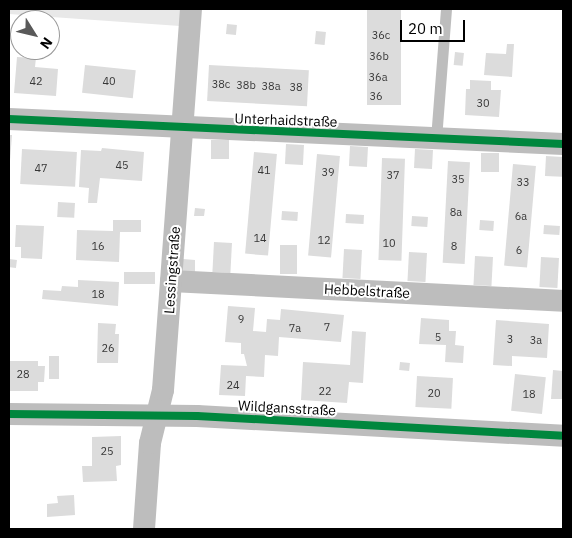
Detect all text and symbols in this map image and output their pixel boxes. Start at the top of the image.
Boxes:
north arrow [10,10,60,60]
scale bar [402,10,467,42]
text: 20 m [408,19,443,38]
house number: 36c [372,28,390,42]
text: N [36,34,57,53]
house number: 36b [369,49,389,63]
house number: 36a [368,70,388,84]
house number: 42 [29,74,43,88]
house number: 40 [102,74,116,88]
house number: 38c [212,77,230,91]
house number: 38b [236,78,256,92]
house number: 38a [261,79,281,93]
house number: 38 [289,80,303,94]
house number: 36 [369,89,383,103]
house number: 30 [476,96,490,110]
street label: Unterhaidstraße [234,110,338,130]
house number: 45 [115,158,129,172]
house number: 47 [34,161,48,175]
house number: 41 [257,163,271,177]
house number: 39 [321,165,335,179]
house number: 37 [386,168,400,182]
house number: 35 [451,172,465,186]
house number: 33 [516,175,530,189]
house number: 8a [450,205,462,219]
house number: 6a [515,209,527,223]
street label: Lessingstraße [161,226,183,314]
house number: 14 [253,231,267,245]
house number: 12 [317,233,331,247]
house number: 10 [382,236,396,250]
house number: 16 [91,239,105,253]
house number: 8 [451,239,457,253]
house number: 6 [516,243,522,257]
street label: Hebbelstraße [324,280,410,302]
house number: 18 [91,287,105,301]
house number: 9 [238,312,244,326]
house number: 7 [324,320,330,334]
house number: 7a [289,321,301,335]
house number: 5 [435,330,441,344]
house number: 3 [507,332,513,346]
house number: 3a [530,333,542,347]
house number: 26 [101,341,115,355]
house number: 28 [16,367,30,381]
house number: 24 [226,378,240,392]
house number: 22 [318,384,332,398]
house number: 20 [427,386,441,400]
house number: 18 [522,387,536,401]
street label: Wildgansstraße [238,397,336,419]
house number: 25 [100,444,114,458]

